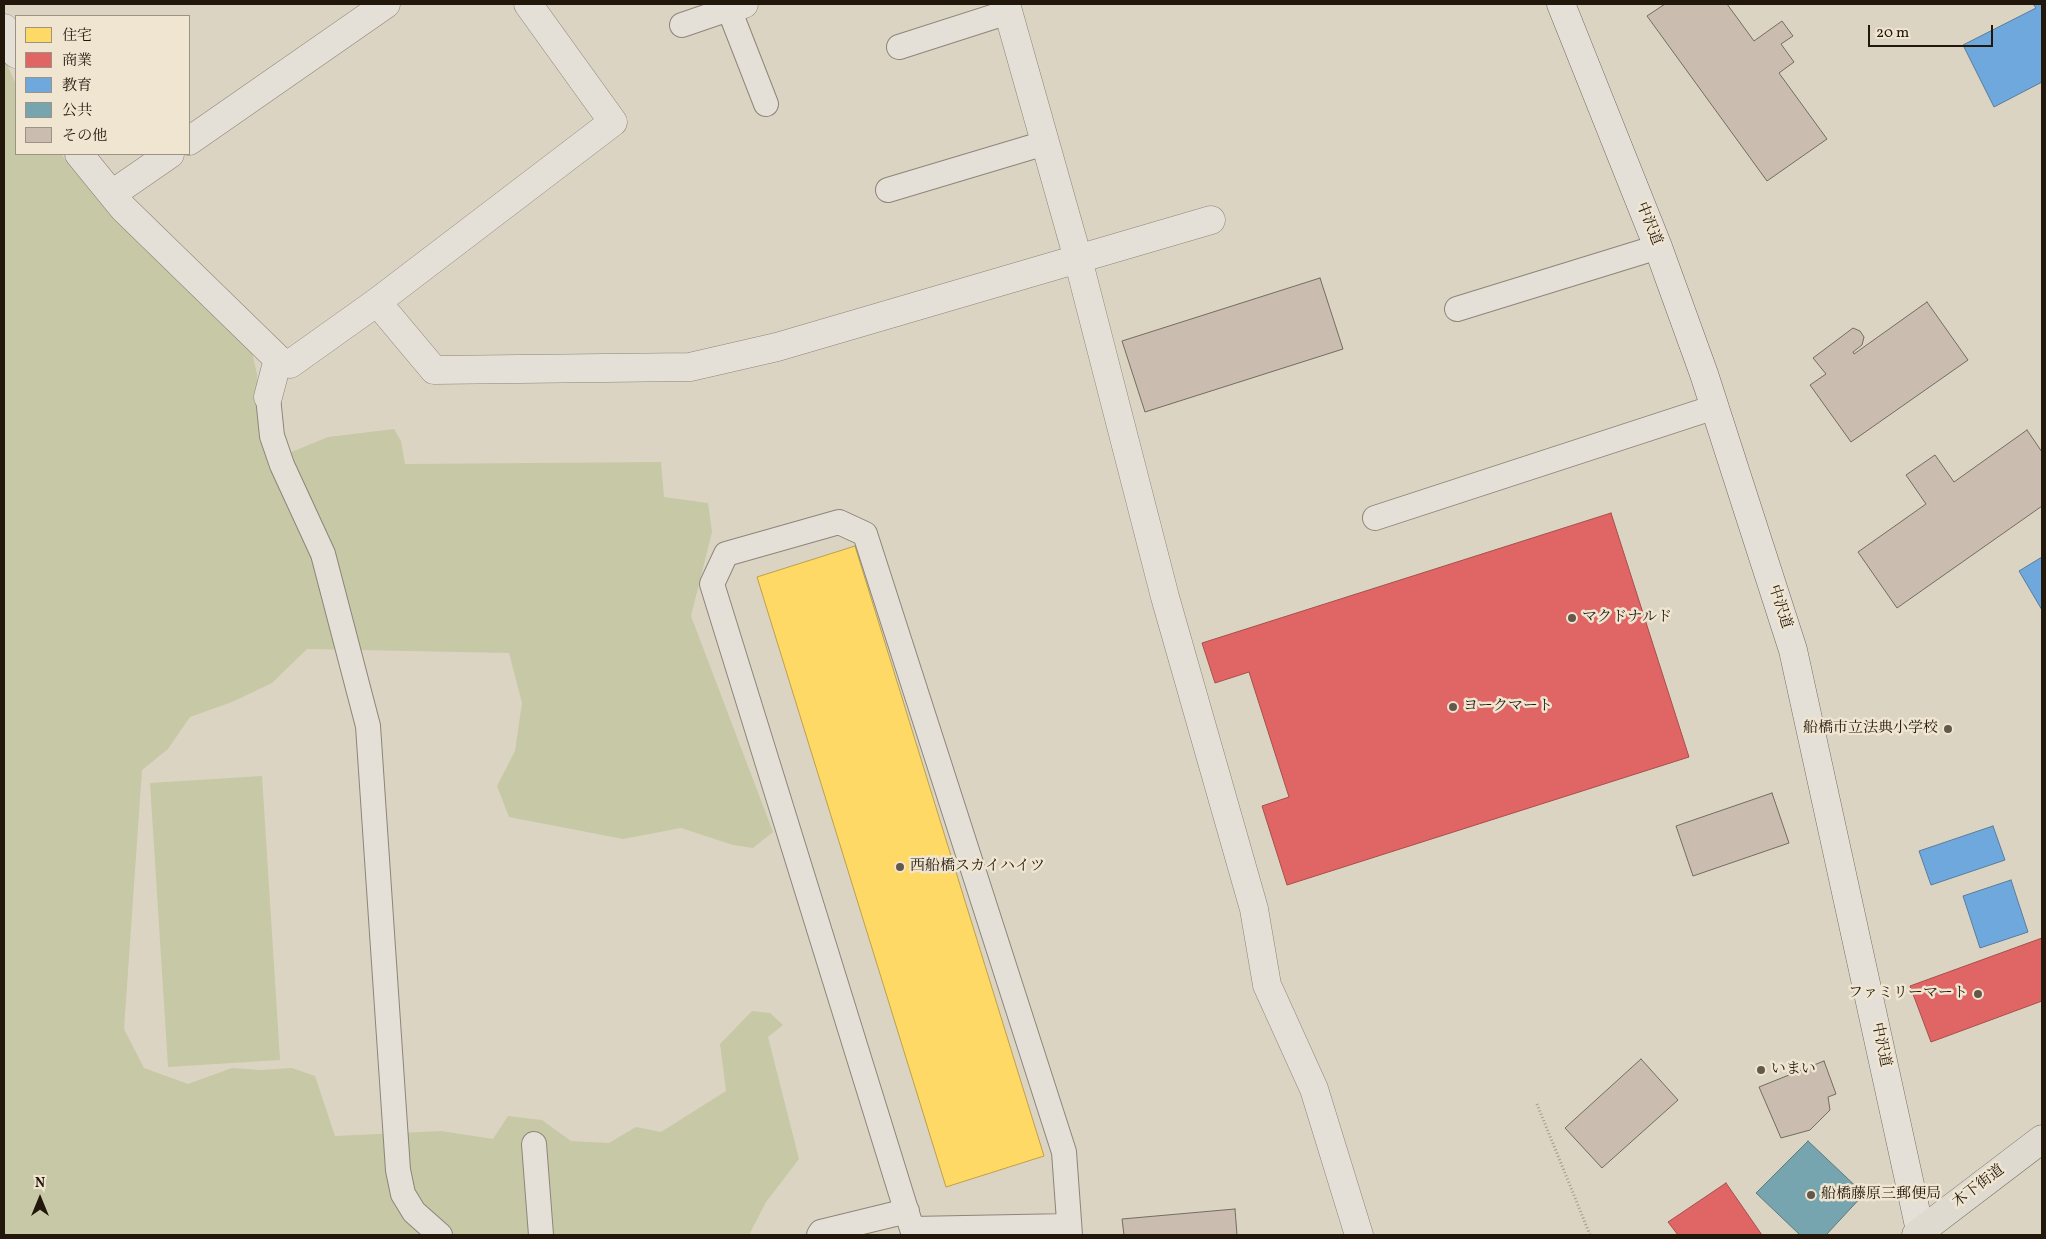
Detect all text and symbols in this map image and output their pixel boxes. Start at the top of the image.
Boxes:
legend [15,15,190,155]
scale bar [1871,15,1996,47]
text: 20 m [1876,23,1909,44]
text: 住宅 [62,26,92,47]
text: 商業 [62,51,92,72]
text: 教育 [62,76,92,97]
text: 公共 [62,101,92,122]
text: その他 [62,126,107,147]
street label: 中沢道 [1631,200,1665,248]
street label: 中沢道 [1763,583,1795,631]
place label: マクドナルド [1582,609,1672,627]
marker: マクドナルド [1566,612,1578,624]
place label: ヨークマート [1463,698,1553,716]
marker: ヨークマート [1447,701,1459,713]
place label: 船橋市立法典小学校 [1803,720,1938,738]
marker: 船橋市立法典小学校 [1942,723,1954,735]
place label: 西船橋スカイハイツ [910,858,1045,876]
marker: 西船橋スカイハイツ [894,861,906,873]
place label: ファミリーマート [1848,985,1968,1003]
marker: ファミリーマート [1972,988,1984,1000]
street label: 中沢道 [1867,1021,1893,1069]
place label: いまい [1771,1061,1816,1079]
marker: いまい [1755,1064,1767,1076]
street label: 木下街道 [1950,1162,2008,1212]
north arrow [15,1174,65,1224]
text: N [35,1174,45,1193]
place label: 船橋藤原三郵便局 [1821,1186,1941,1204]
marker: 船橋藤原三郵便局 [1805,1189,1817,1201]

